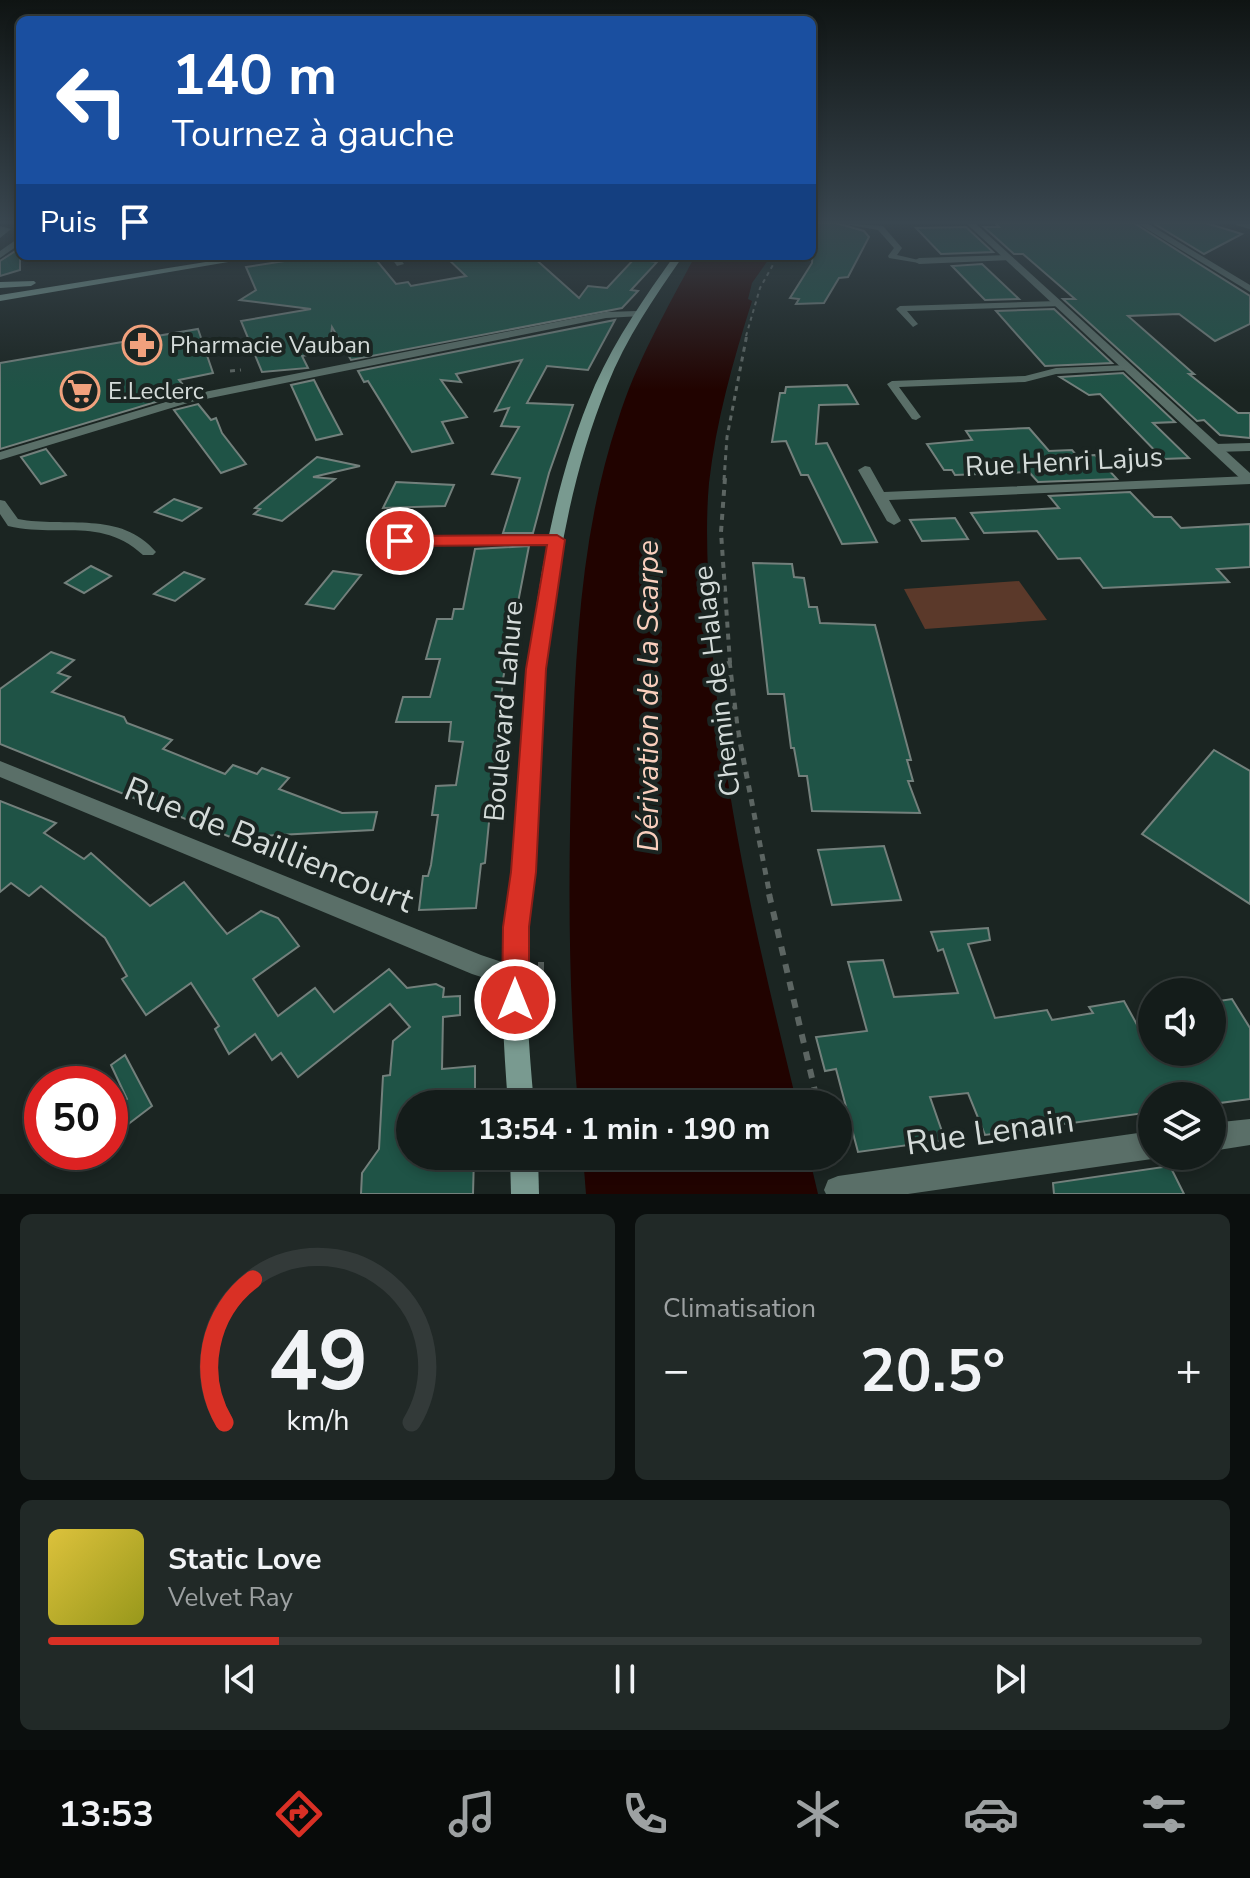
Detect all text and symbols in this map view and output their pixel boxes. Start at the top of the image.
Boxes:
text: 140 m [172,37,337,114]
icon: left [40,48,144,152]
text: Tournez à gauche [172,110,454,159]
icon: arrive [113,200,157,244]
text: Puis [40,202,97,243]
pharmacy icon: Pharmacie Vauban [121,324,163,366]
place label: Pharmacie Vauban [170,329,371,361]
supermarket icon: E.Leclerc [59,370,101,412]
place label: E.Leclerc [108,375,204,407]
street label: Rue Henri Lajus [964,438,1164,486]
pin [366,507,434,575]
icon: arrive [378,519,422,563]
water label: Dérivation de la Scarpe [628,540,669,852]
street label: Chemin de Halage [684,563,750,799]
street label: Boulevard Lahure [475,599,533,823]
street label: Rue de Bailliencourt [118,766,421,924]
position arrow [473,958,557,1042]
map controls [1138,978,1226,1170]
button: sound [1138,978,1226,1066]
speed limit sign: 50 [24,1066,128,1170]
button: layers [1138,1082,1226,1170]
street label: Rue Lenain [903,1097,1077,1167]
text: 13:54 · 1 min · 190 m [478,1109,770,1150]
text: Climatisation [663,1291,816,1326]
text: 49 [268,1305,367,1418]
text: 20.5° [860,1330,1005,1412]
text: − [663,1341,689,1401]
text: + [1176,1341,1202,1401]
text: km/h [286,1401,349,1440]
text: Static Love [168,1539,322,1580]
text: Velvet Ray [168,1580,293,1615]
icon: previous [218,1657,262,1701]
icon: pause [603,1657,647,1701]
icon: next [988,1657,1032,1701]
icon: directions [271,1786,327,1842]
icon: music [444,1786,500,1842]
icon: phone [617,1786,673,1842]
icon: climate [790,1786,846,1842]
icon: car [963,1786,1019,1842]
icon: filters [1136,1786,1192,1842]
text: 13:53 [58,1790,154,1839]

